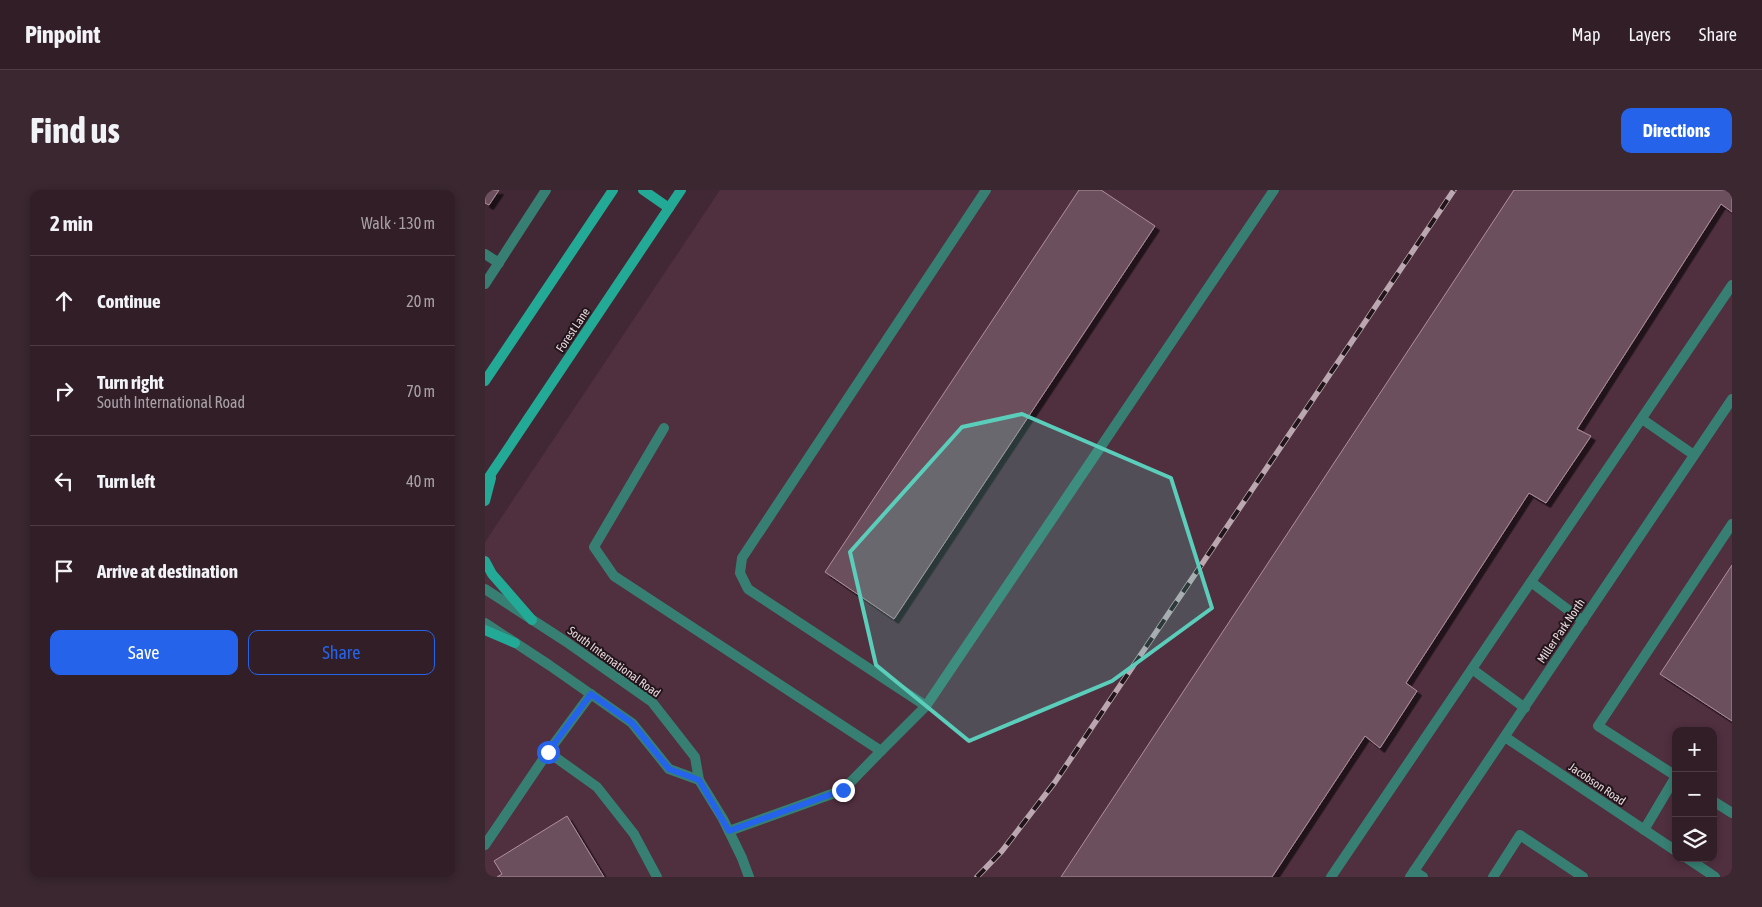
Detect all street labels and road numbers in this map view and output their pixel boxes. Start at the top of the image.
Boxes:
street label: Forest Lane [553,305,593,355]
street label: Miller Park North [1534,596,1588,666]
street label: South International Road [565,624,663,700]
street label: Jacobson Road [1566,760,1628,808]

